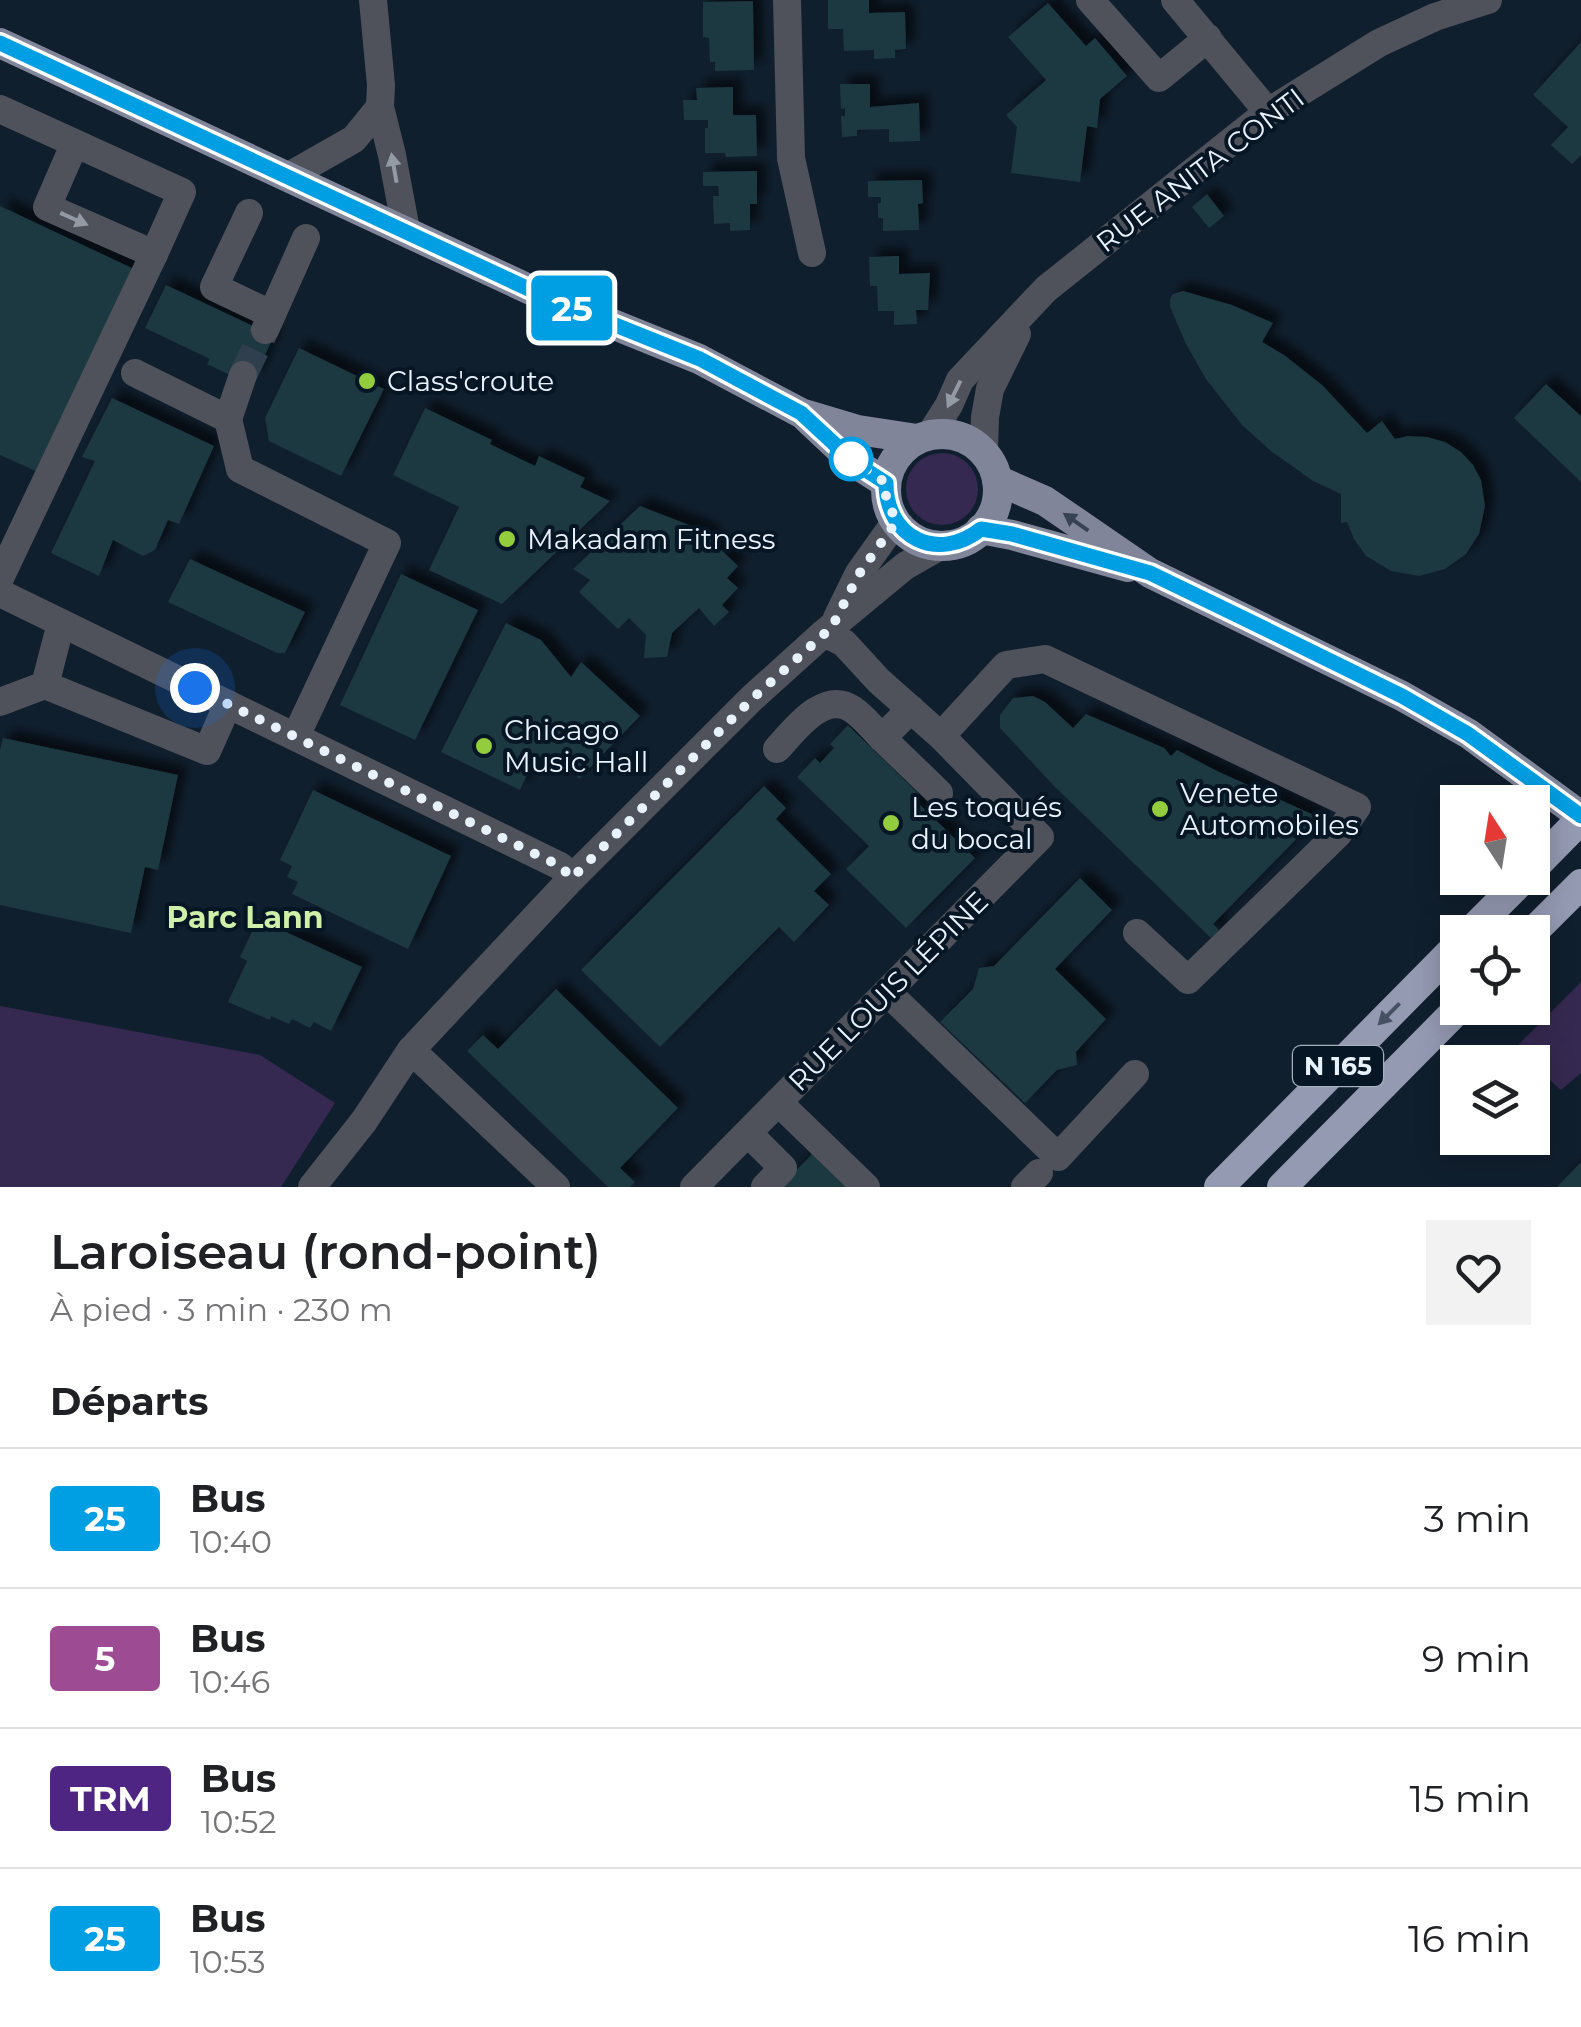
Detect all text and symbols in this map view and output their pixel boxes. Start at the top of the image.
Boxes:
street label: RUE ANITA CONTI [1089,81,1311,259]
one-way arrow [386,152,401,183]
one-way arrow [59,211,88,227]
line badge: 25 [527,276,617,340]
text: 25 [551,287,593,330]
place label: Class'croute [387,364,554,398]
marker: Class'croute [356,370,378,392]
one-way arrow [946,379,963,408]
unlabelled marker [830,438,872,480]
one-way arrow [1062,513,1089,532]
place label: Makadam Fitness [527,522,775,556]
marker: Makadam Fitness [496,528,518,550]
your location [170,663,220,713]
place label: Chicago Music Hall [504,713,648,779]
marker: Chicago Music Hall [473,735,495,757]
place label: Venete Automobiles [1180,776,1359,842]
north arrow [1440,785,1550,895]
map controls [1440,785,1550,1155]
place label: Les toqués du bocal [911,790,1062,856]
marker: Venete Automobiles [1149,798,1171,820]
marker: Les toqués du bocal [880,812,902,834]
street label: RUE LOUIS LÉPINE [781,884,995,1098]
district label: Parc Lann [166,899,324,936]
button: locate [1440,915,1550,1025]
one-way arrow [1378,1002,1401,1026]
button: layers [1440,1045,1550,1155]
road number: N 165 [1293,1046,1383,1086]
button: heart [1426,1220,1531,1325]
text: Laroiseau (rond-point) [50,1223,601,1281]
text: À pied · 3 min · 230 m [50,1290,393,1329]
text: Départs [50,1378,208,1425]
text: Bus [190,1475,265,1522]
text: 3 min [1423,1495,1531,1542]
text: 25 [84,1497,126,1540]
text: 10:40 [190,1522,272,1561]
text: Bus [190,1615,265,1662]
text: 9 min [1422,1635,1531,1682]
text: 5 [95,1637,115,1680]
text: 10:46 [190,1662,270,1701]
text: Bus [201,1755,276,1802]
text: 15 min [1410,1775,1531,1822]
text: TRM [70,1777,151,1820]
text: 10:52 [201,1802,276,1841]
text: Bus [190,1895,265,1942]
text: 16 min [1408,1915,1531,1962]
text: 25 [84,1917,126,1960]
text: 10:53 [190,1942,266,1981]

